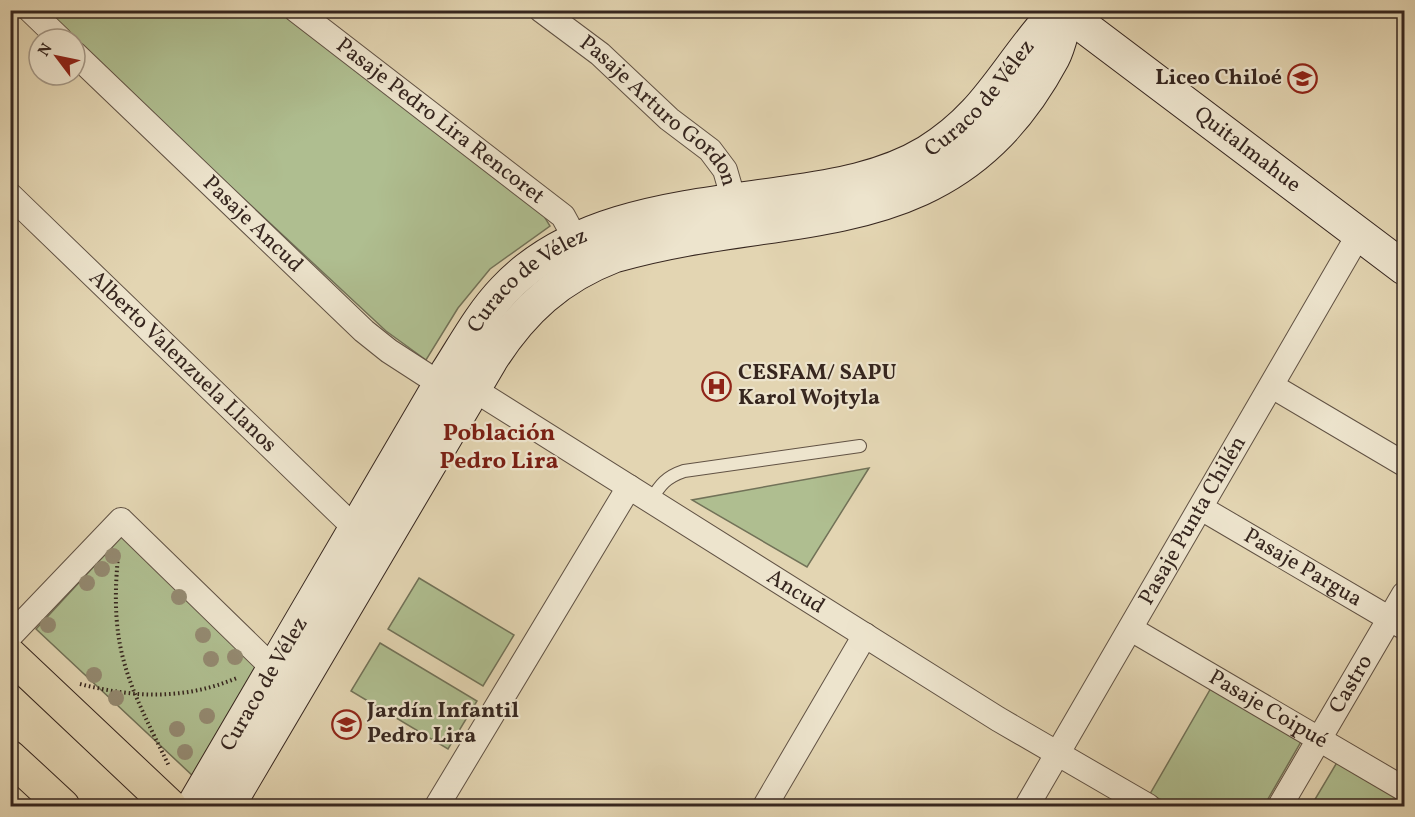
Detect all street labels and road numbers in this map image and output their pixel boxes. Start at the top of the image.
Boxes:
street label: Pasaje Arturo Gordon [573,28,744,190]
street label: Pasaje Pedro Lira Rencoret [329,31,551,212]
street label: Curaco de Vélez [919,33,1042,165]
street label: Quitalmahue [1187,99,1307,200]
street label: Pasaje Ancud [195,169,310,280]
street label: Curaco de Vélez [460,221,592,339]
street label: Alberto Valenzuela Llanos [82,263,284,460]
street label: Pasaje Punta Chilén [1131,430,1254,611]
street label: Pasaje Pargua [1238,521,1368,615]
street label: Ancud [760,562,831,622]
street label: Curaco de Vélez [213,611,316,757]
street label: Castro [1322,649,1381,719]
street label: Pasaje Coipué [1203,662,1334,757]

